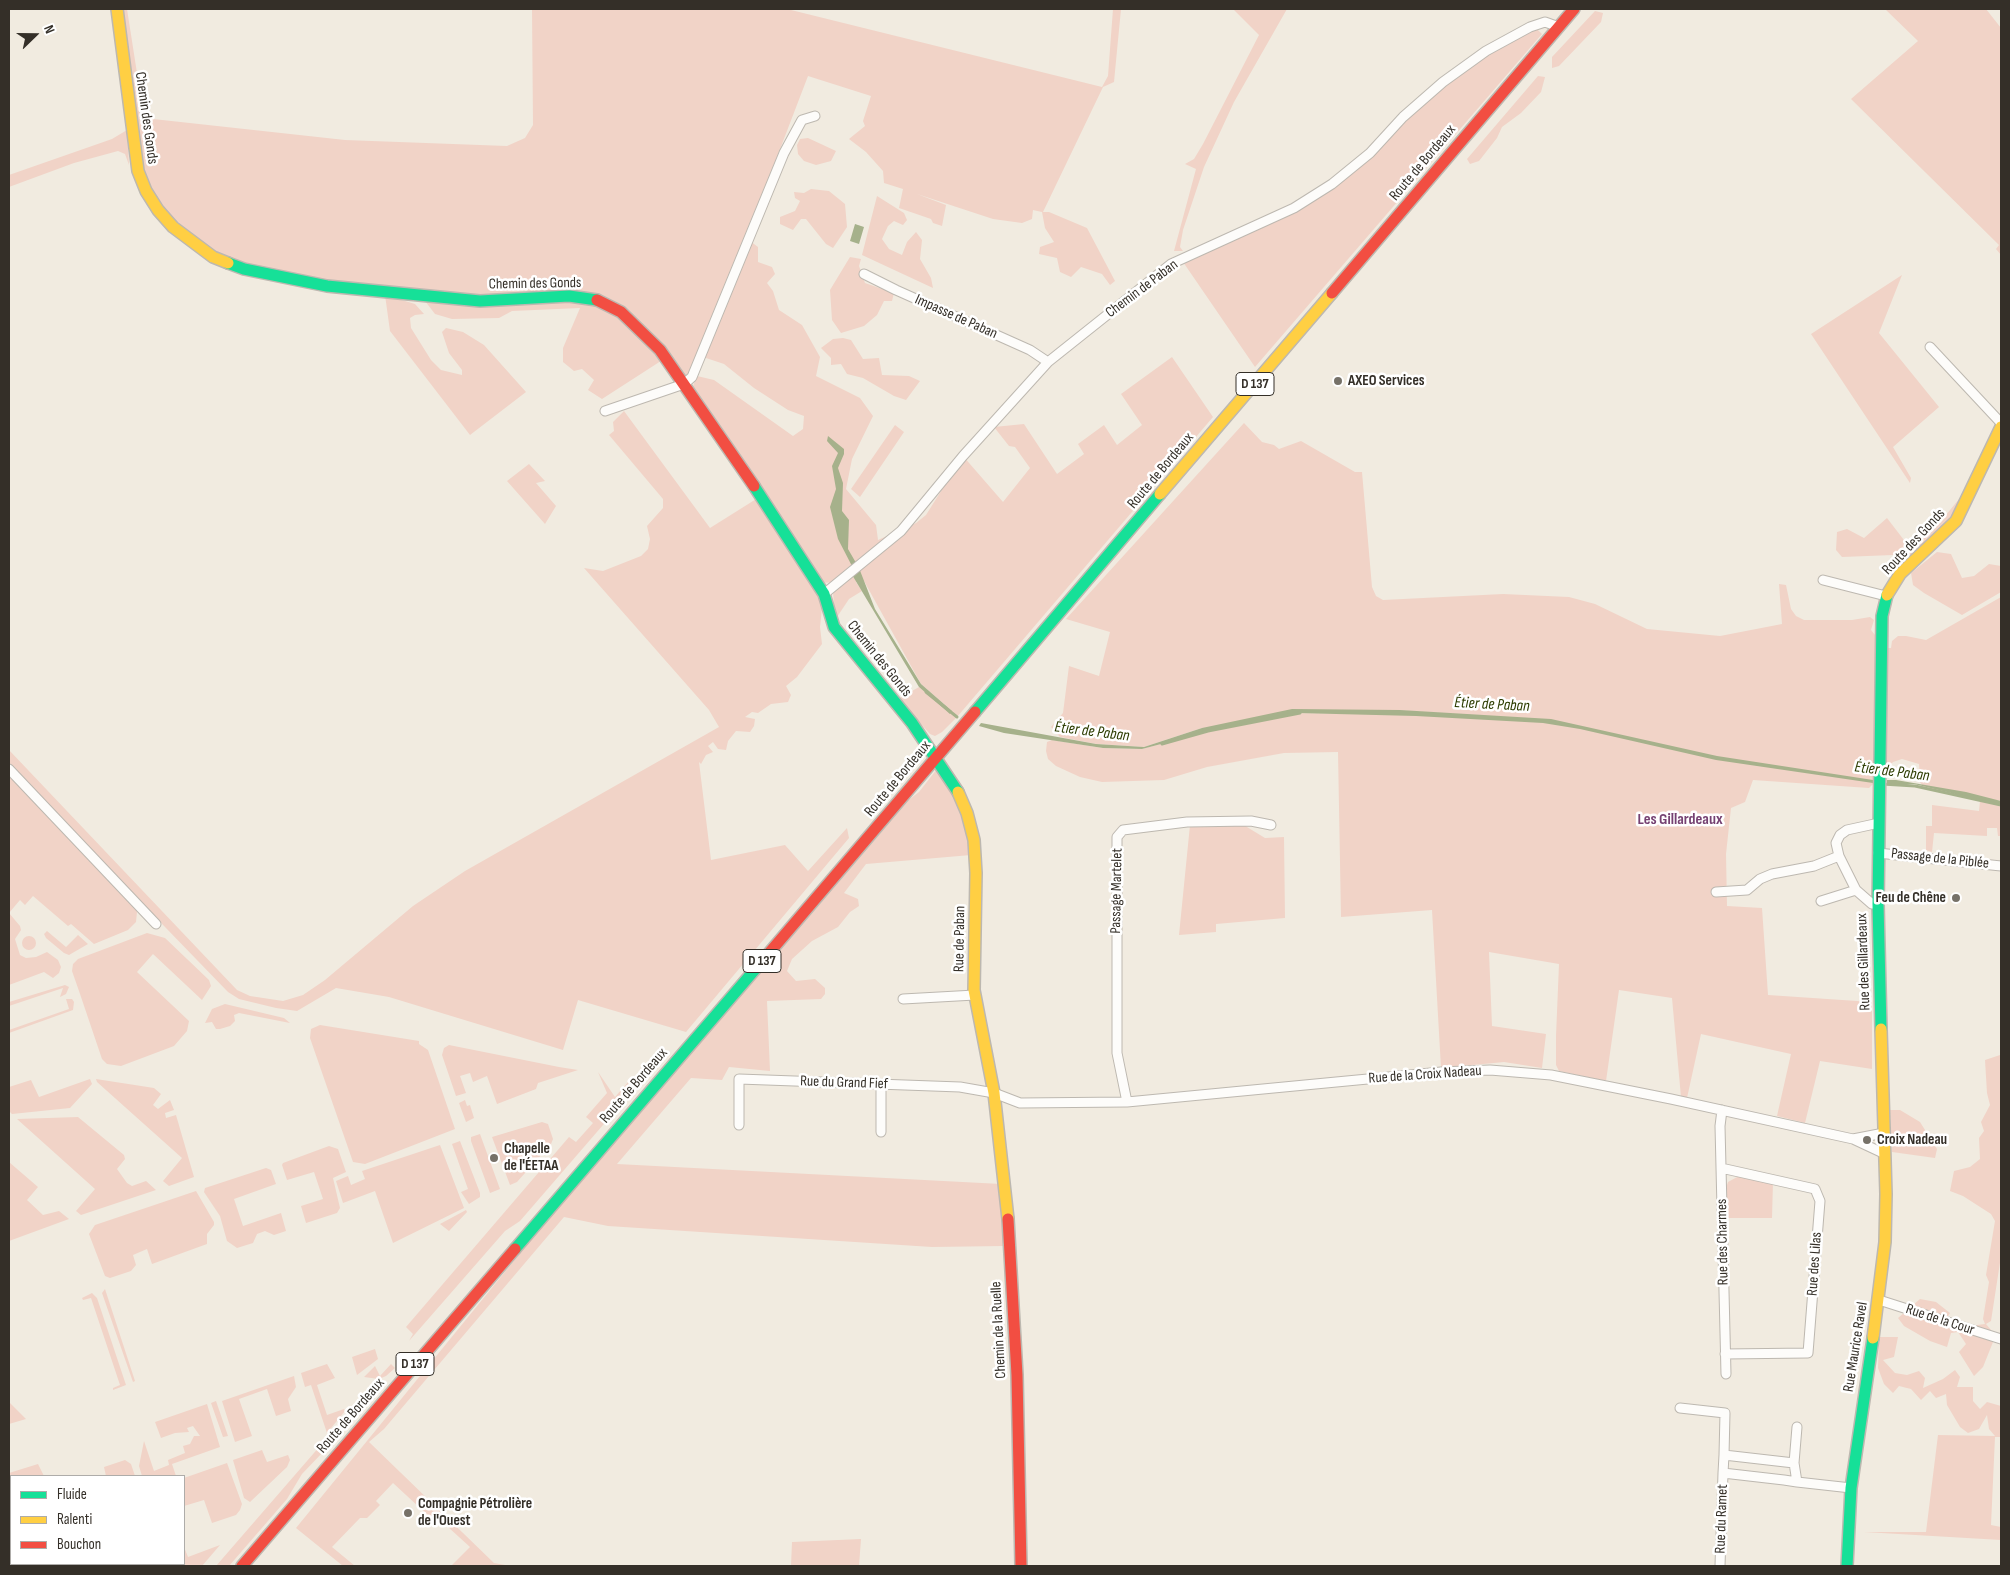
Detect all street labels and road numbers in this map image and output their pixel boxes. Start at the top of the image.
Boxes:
street label: Chemin des Gonds [131,71,161,165]
street label: Route de Bordeaux [1386,121,1460,205]
street label: Chemin de Paban [1102,256,1182,322]
street label: Chemin des Gonds [488,274,582,294]
street label: Impasse de Paban [912,291,1000,343]
road number: D 137 [1236,372,1274,396]
street label: Route de Bordeaux [1124,429,1198,513]
street label: Route des Gonds [1879,505,1949,579]
street label: Chemin des Gonds [843,617,915,701]
street label: Route de Bordeaux [861,737,935,821]
street label: Passage de la Piblée [1890,845,1990,873]
street label: Passage Martelet [1107,848,1127,934]
street label: Rue de Paban [950,906,970,972]
street label: Rue des Gillardeaux [1853,913,1875,1011]
road number: D 137 [743,949,781,972]
street label: Route de Bordeaux [596,1045,672,1127]
street label: Rue de la Croix Nadeau [1368,1062,1482,1088]
street label: Rue du Grand Fief [800,1072,888,1094]
street label: Rue des Charmes [1713,1199,1733,1285]
street label: Rue des Lilas [1804,1231,1826,1297]
street label: Chemin de la Ruelle [987,1281,1011,1379]
street label: Rue de la Cour [1903,1300,1977,1340]
street label: Rue Maurice Ravel [1840,1301,1872,1393]
road number: D 137 [396,1352,434,1376]
street label: Route de Bordeaux [313,1375,389,1457]
street label: Rue du Ramet [1712,1484,1732,1554]

